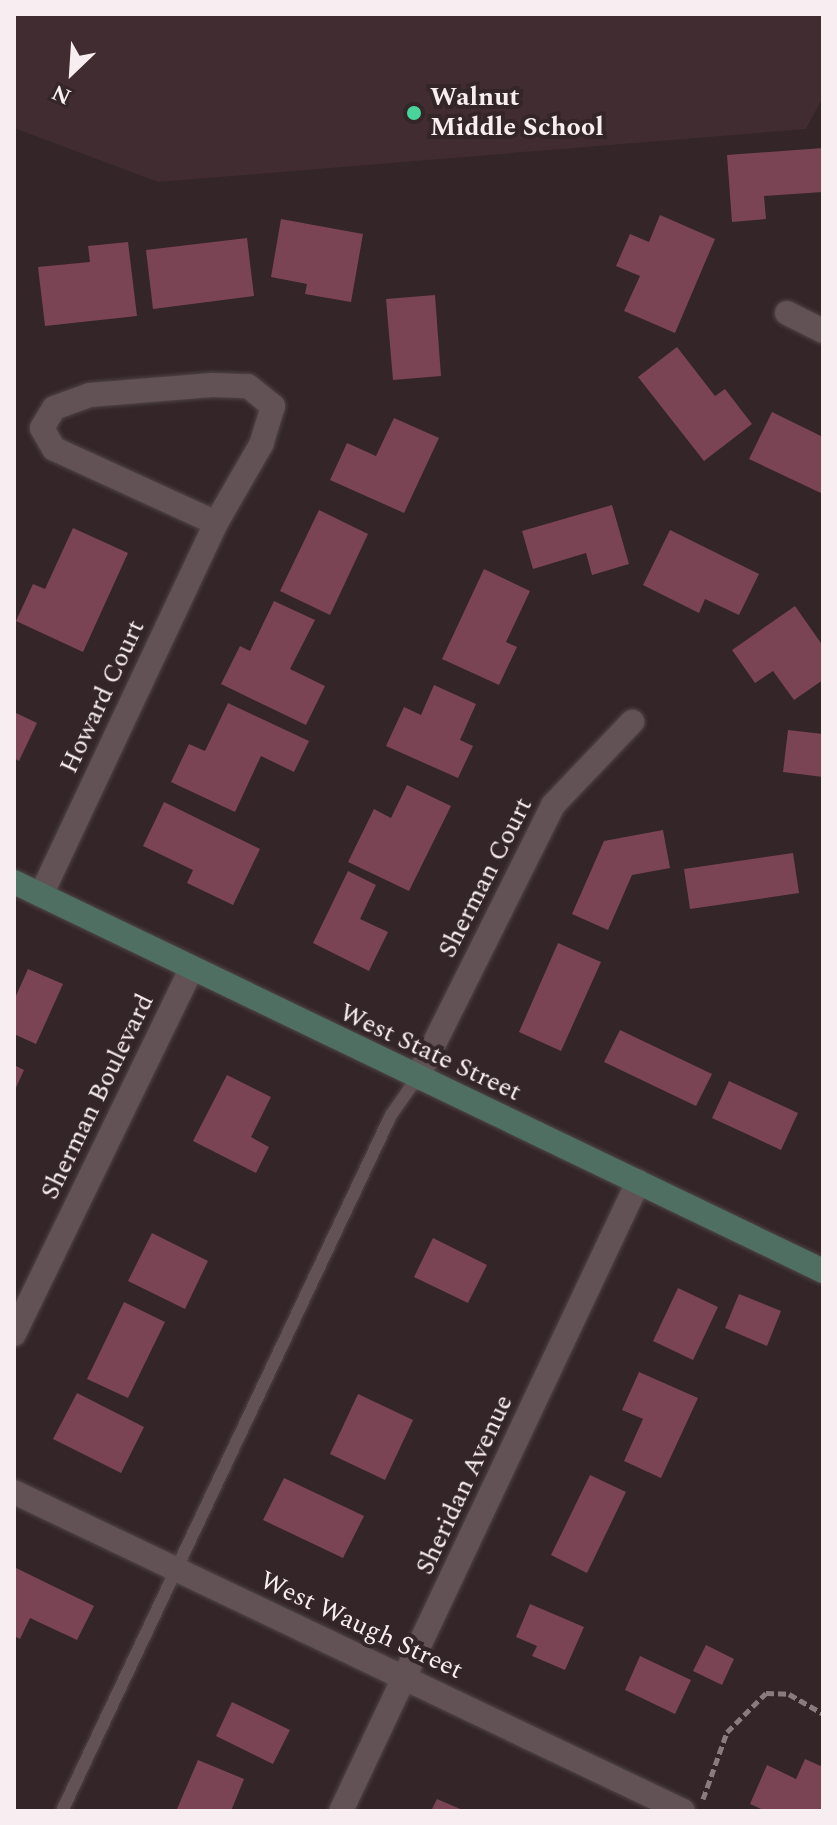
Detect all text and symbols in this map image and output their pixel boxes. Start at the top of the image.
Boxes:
north arrow [32,32,112,112]
text: N [47,75,77,113]
place label: Walnut Middle School [430,82,604,144]
marker: Walnut Middle School [405,104,423,122]
street label: Howard Court [54,615,152,779]
street label: Sherman Court [432,793,540,963]
street label: Sherman Boulevard [35,989,161,1205]
street label: West State Street [334,997,526,1109]
street label: Sheridan Avenue [410,1390,520,1580]
street label: West Waugh Street [255,1565,467,1687]

